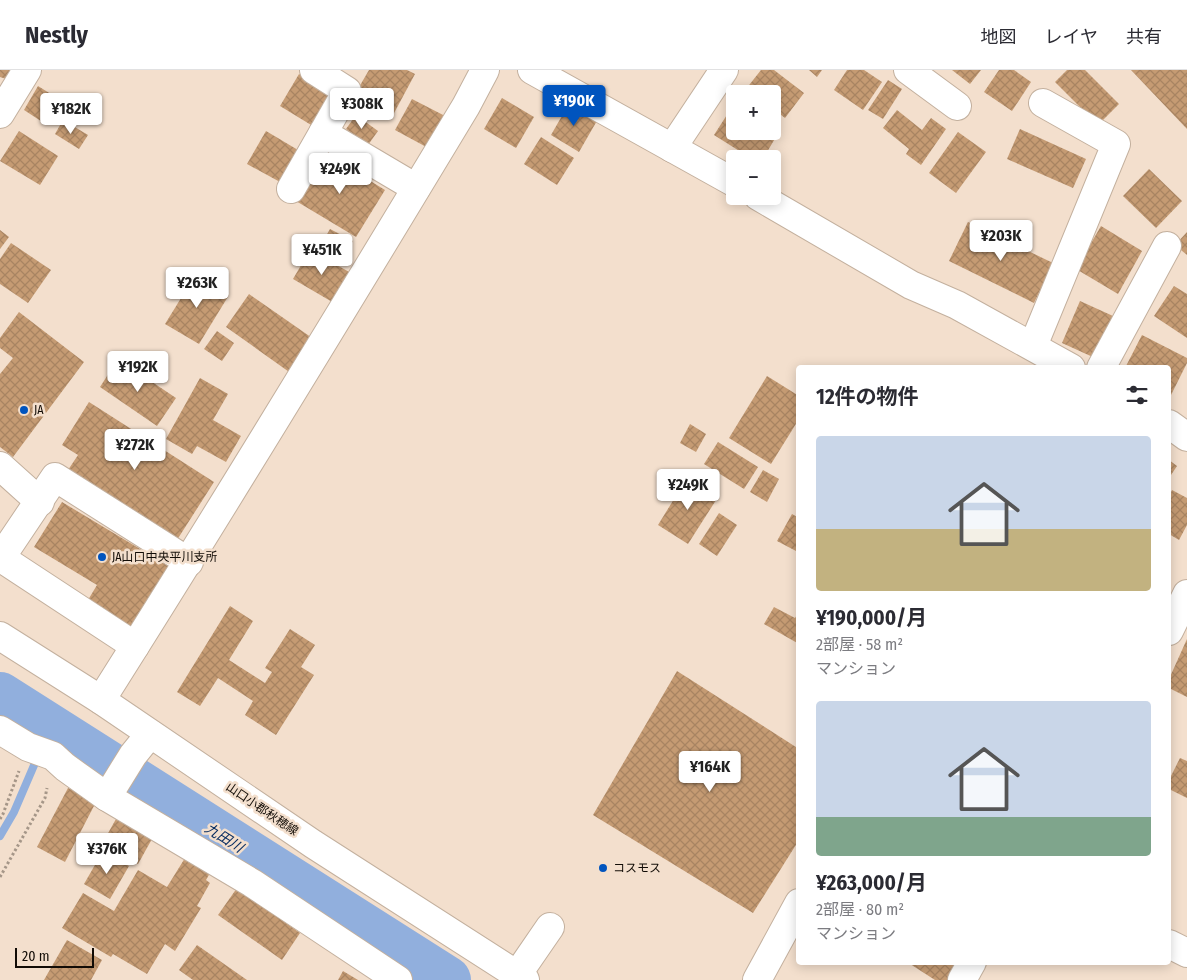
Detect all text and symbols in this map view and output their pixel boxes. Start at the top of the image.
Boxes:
text: Nestly [25,21,88,49]
text: 地図 [981,26,1017,48]
text: レイヤ [1045,26,1098,48]
text: 共有 [1126,26,1162,48]
pin: ¥190K [539,85,609,127]
map controls [726,85,781,205]
button: + [726,85,781,140]
pin: ¥308K [327,88,397,130]
text: ¥190K [554,91,594,110]
pin: ¥182K [36,92,106,135]
text: ¥308K [341,94,383,113]
text: ¥182K [51,99,91,118]
button: − [726,150,781,205]
pin: ¥249K [305,152,375,195]
text: ¥249K [320,159,360,178]
pin: ¥203K [966,220,1036,262]
text: ¥203K [981,226,1021,245]
pin: ¥451K [287,234,357,276]
text: ¥451K [302,240,342,259]
pin: ¥263K [162,266,232,309]
text: ¥263K [177,273,217,292]
pin: ¥192K [103,350,173,393]
text: ¥192K [118,357,158,376]
icon: filters [1123,381,1151,409]
text: 12件の物件 [816,384,919,410]
place label: JA [34,403,44,417]
marker: JA [18,404,30,416]
pin: ¥272K [100,428,170,471]
text: ¥272K [116,435,154,454]
pin: ¥249K [653,468,723,511]
icon: home [939,469,1029,559]
text: ¥249K [668,475,708,494]
place label: JA山口中央平川支所 [112,550,218,564]
marker: JA山口中央平川支所 [96,551,108,563]
text: ¥190,000/月 [816,605,927,631]
text: 2部屋 · 58 m² [816,635,903,654]
text: マンション [816,659,896,678]
icon: home [939,734,1029,824]
pin: ¥164K [675,750,745,793]
text: ¥164K [690,757,730,776]
street label: 山口小郡秋穂線 [223,780,301,838]
water label: 九田川 [202,820,248,857]
pin: ¥376K [72,832,142,875]
text: ¥376K [87,839,127,858]
place label: コスモス [613,861,661,875]
marker: コスモス [597,862,609,874]
text: ¥263,000/月 [816,870,927,896]
text: 2部屋 · 80 m² [816,900,904,919]
text: マンション [816,924,896,943]
scale bar [15,945,94,968]
text: 20 m [22,948,50,965]

